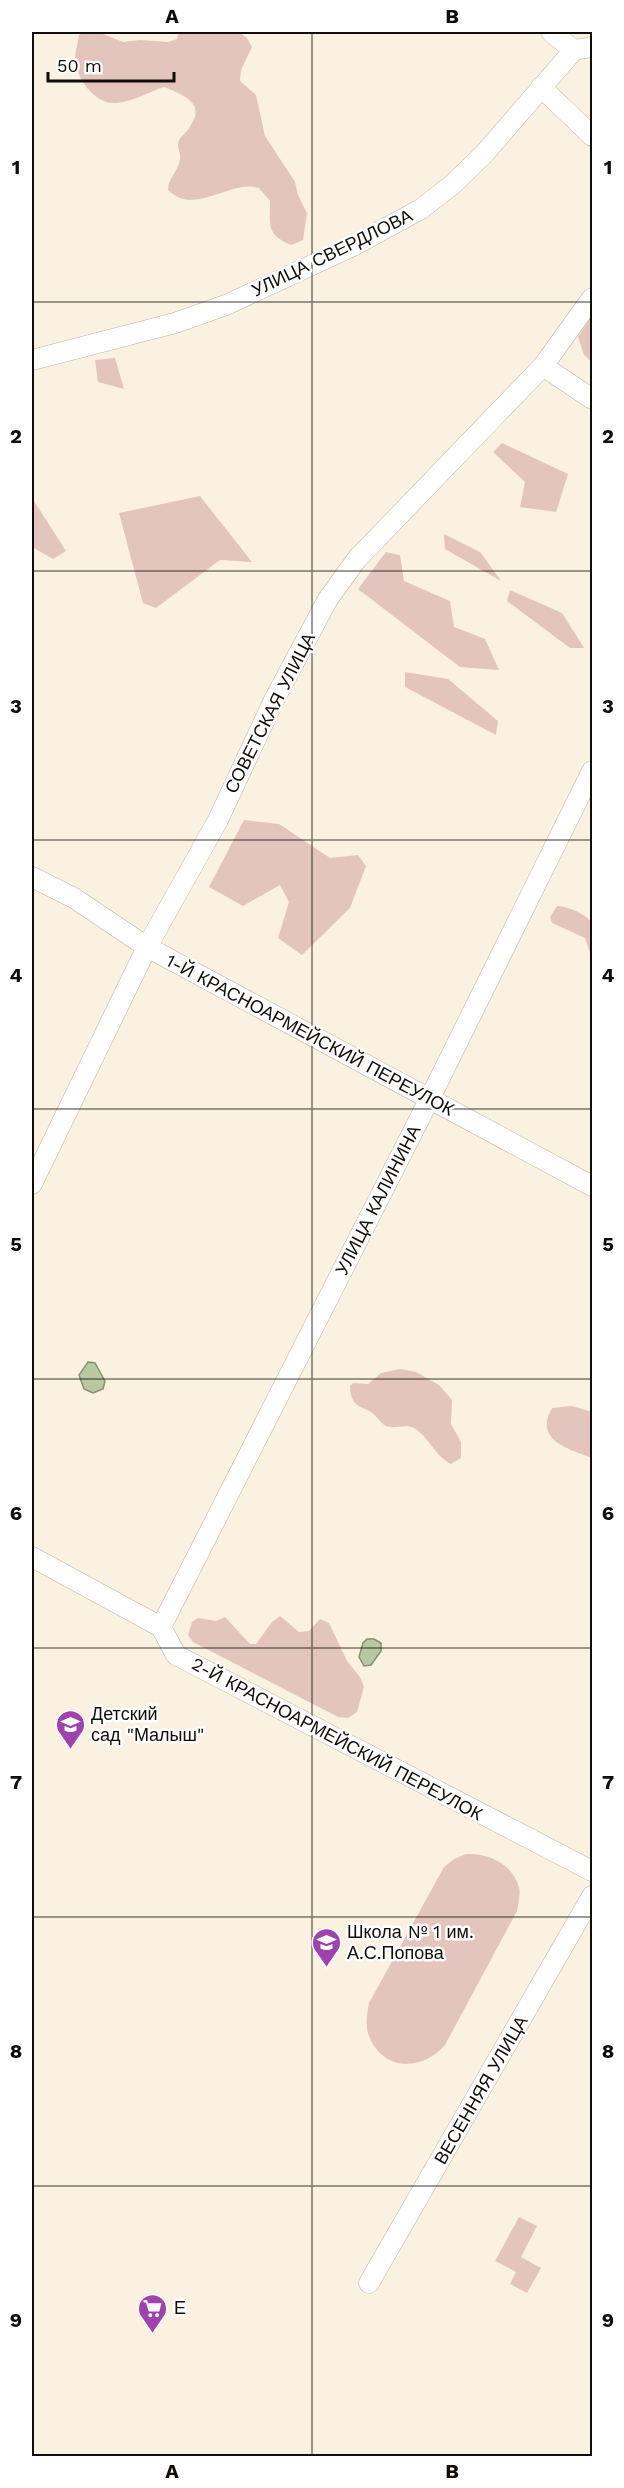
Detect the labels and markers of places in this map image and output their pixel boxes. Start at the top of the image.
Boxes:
place label: Детский сад "Малыш" [91,1703,204,1745]
school or university icon: Детский сад "Малыш" [54,1708,86,1750]
place label: Школа № 1 им. А.С.Попова [347,1921,474,1963]
school or university icon: Школа № 1 им. А.С.Попова [310,1926,342,1968]
supermarket icon: Е [137,2292,169,2334]
place label: Е [174,2297,186,2318]

